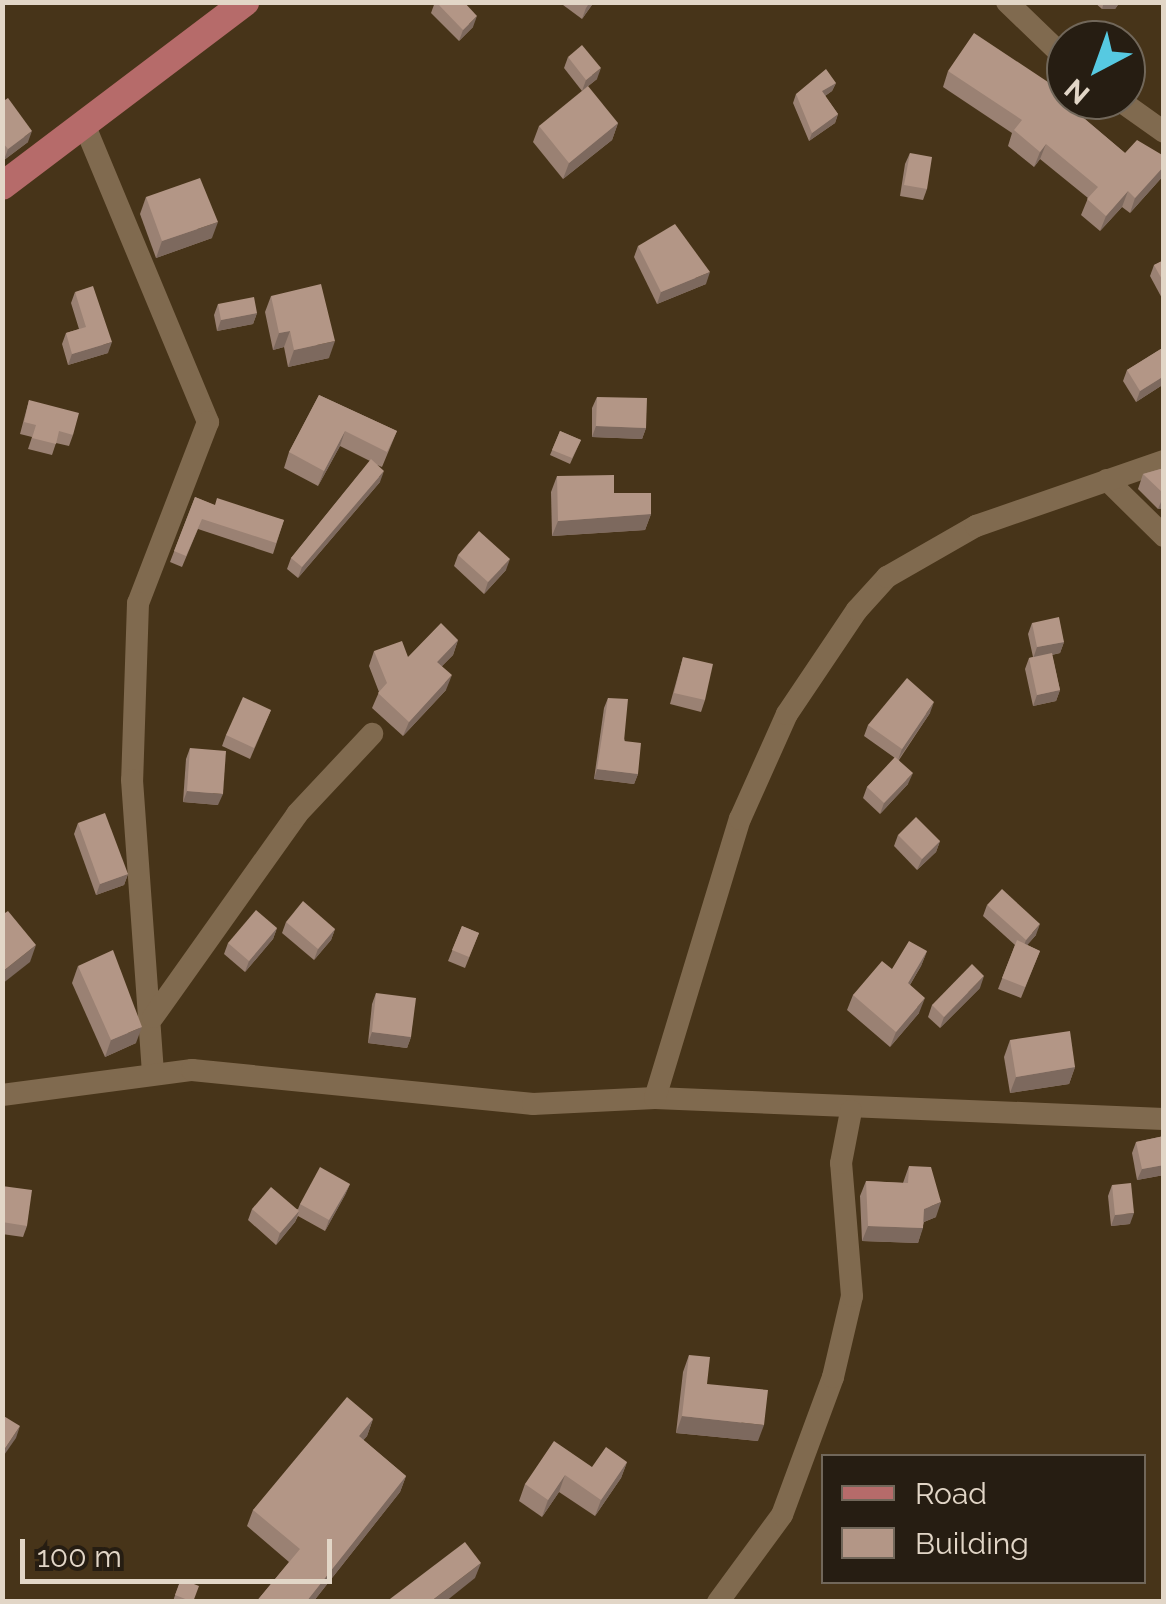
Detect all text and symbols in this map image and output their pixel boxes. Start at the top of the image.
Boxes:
north arrow [1046,20,1146,120]
text: N [1058,72,1096,111]
legend [821,1454,1146,1584]
text: Road [915,1476,987,1511]
scale bar [25,1519,338,1581]
text: Building [915,1526,1029,1561]
text: 100 m [37,1539,122,1574]

